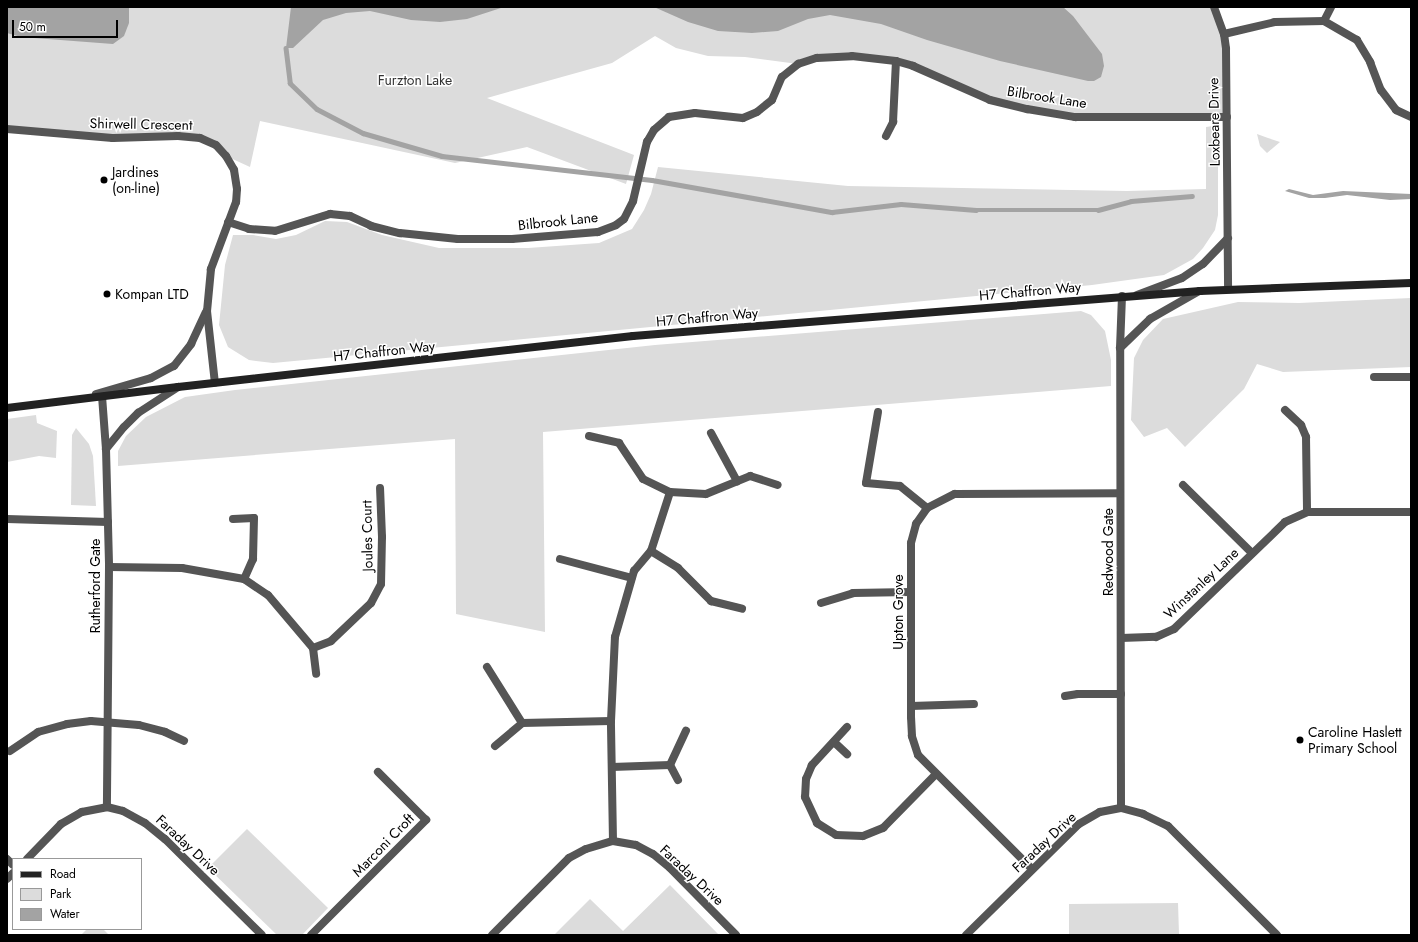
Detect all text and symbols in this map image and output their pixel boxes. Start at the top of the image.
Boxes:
scale bar [14,12,120,38]
text: 50 m [19,18,46,36]
park label: Furzton Lake [378,72,452,88]
street label: Loxbeare Drive [1205,78,1223,166]
street label: Bilbrook Lane [1006,82,1088,112]
street label: Shirwell Crescent [90,115,192,133]
place label: Jardines (on-line) [112,164,160,196]
marker: Jardines (on-line) [99,175,109,185]
street label: Bilbrook Lane [517,208,599,234]
street label: H7 Chaffron Way [978,278,1082,304]
place label: Kompan LTD [115,286,189,302]
marker: Kompan LTD [102,289,112,299]
street label: H7 Chaffron Way [655,304,759,330]
street label: H7 Chaffron Way [332,337,436,365]
street label: Joules Court [358,500,376,572]
street label: Redwood Gate [1100,508,1116,596]
street label: Rutherford Gate [87,539,103,633]
street label: Winstanley Lane [1160,544,1242,622]
street label: Upton Grove [890,574,906,650]
place label: Caroline Haslett Primary School [1308,724,1402,756]
marker: Caroline Haslett Primary School [1295,735,1305,745]
street label: Faraday Drive [1009,808,1079,876]
street label: Marconi Croft [349,810,417,880]
street label: Faraday Drive [153,811,223,879]
street label: Faraday Drive [657,841,727,909]
legend [12,858,142,930]
text: Road [50,865,76,883]
text: Park [50,885,71,903]
text: Water [50,905,80,923]

